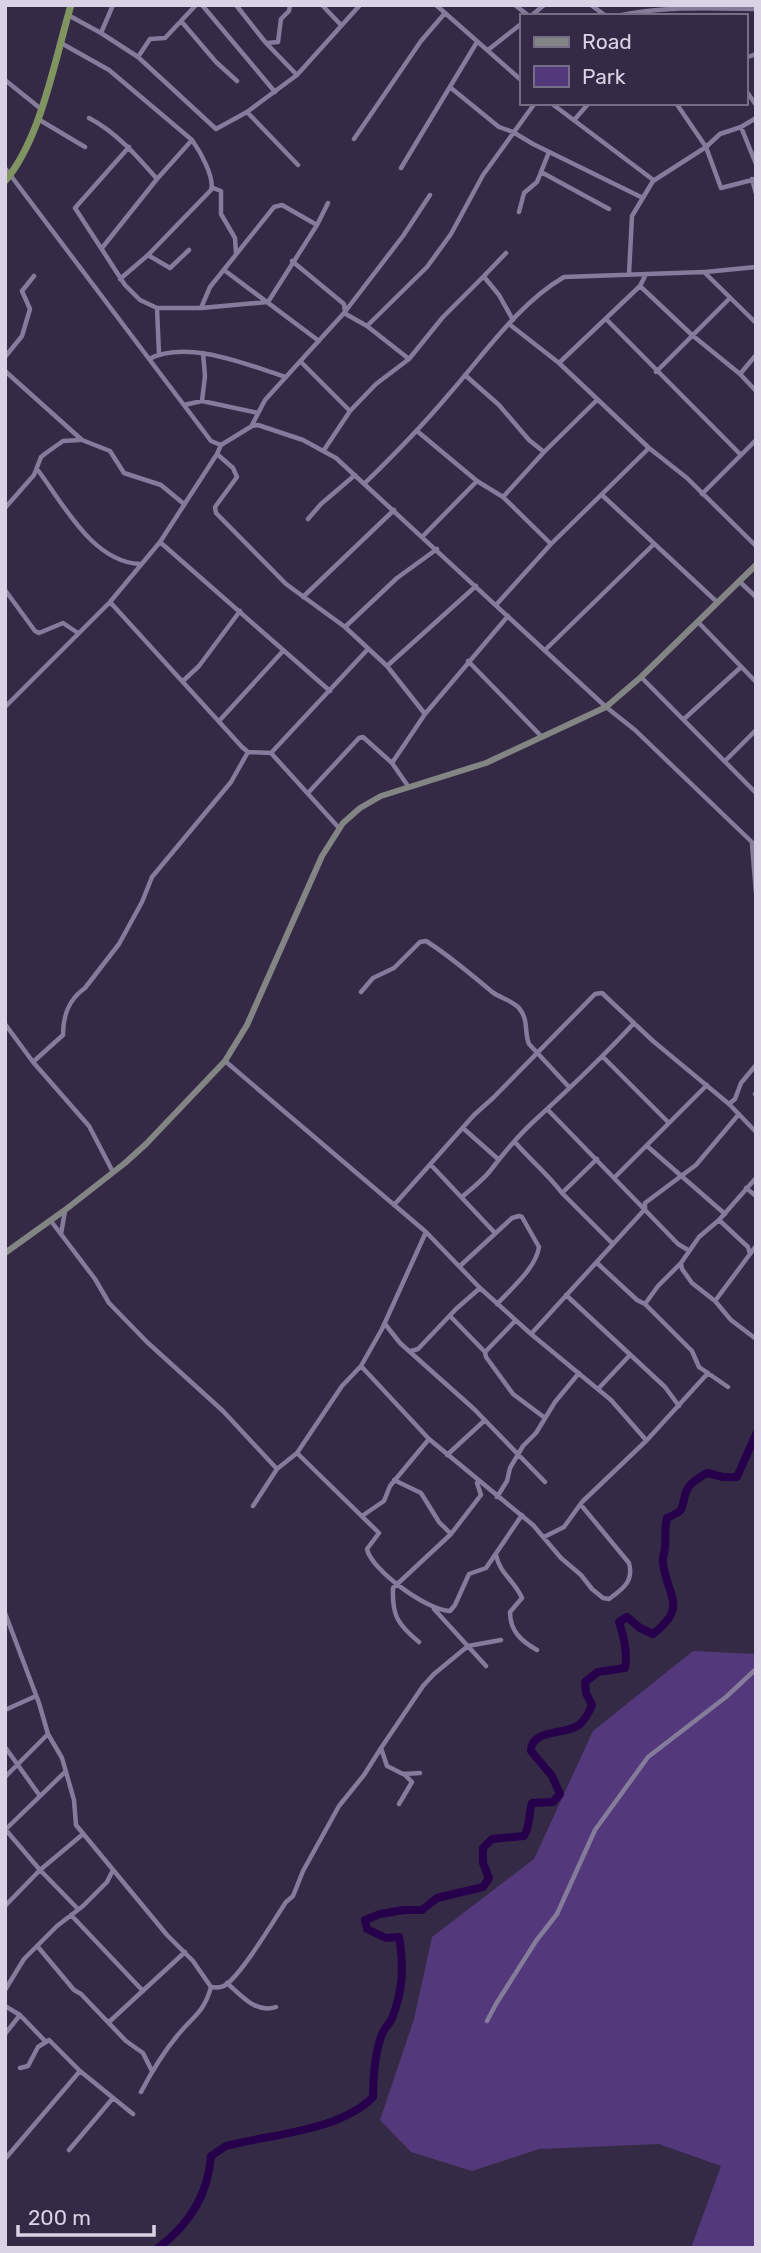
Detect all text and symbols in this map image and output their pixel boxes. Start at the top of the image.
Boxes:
legend [520,14,747,105]
text: Road [582,29,632,54]
text: Park [582,64,626,89]
scale bar [18,2194,154,2238]
text: 200 m [28,2205,91,2230]

